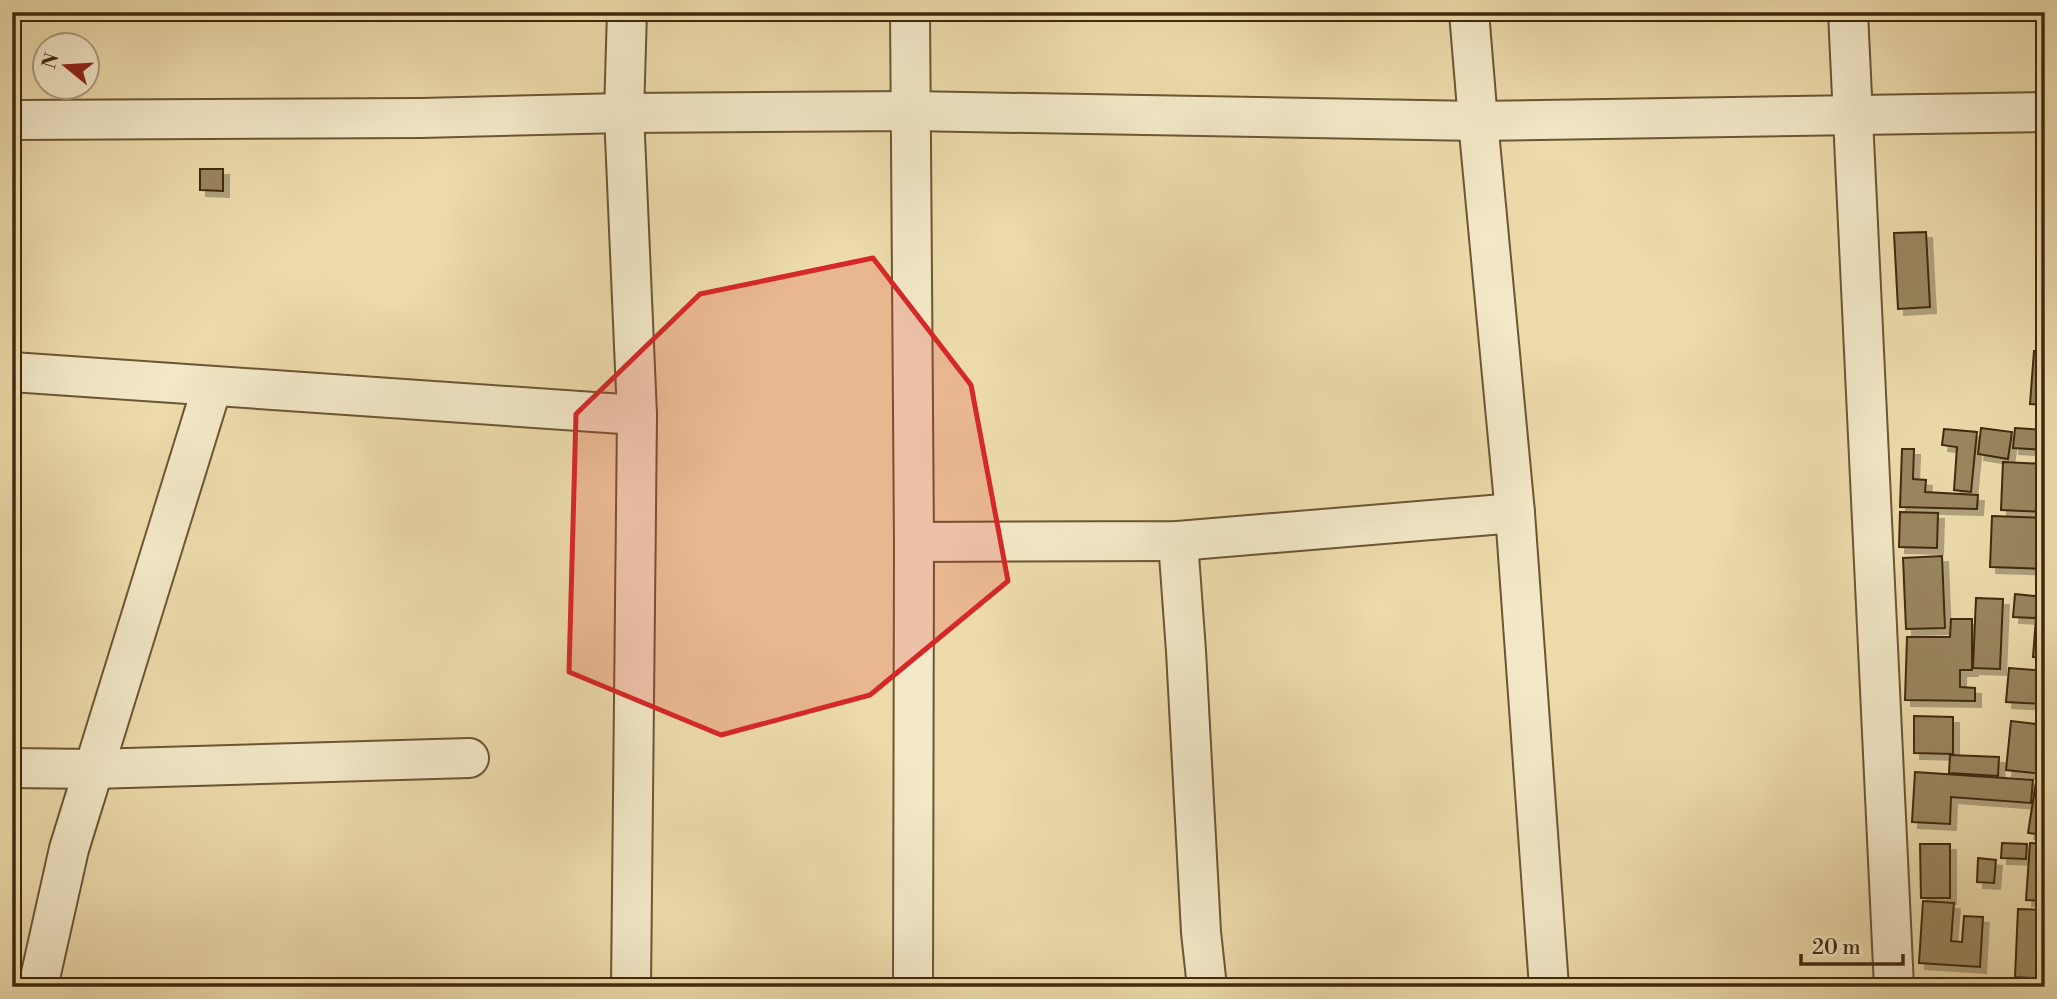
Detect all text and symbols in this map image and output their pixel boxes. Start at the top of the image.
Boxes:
north arrow [32,32,102,102]
text: N [37,50,65,72]
scale bar [1801,922,1903,966]
text: 20 m [1812,935,1861,961]

